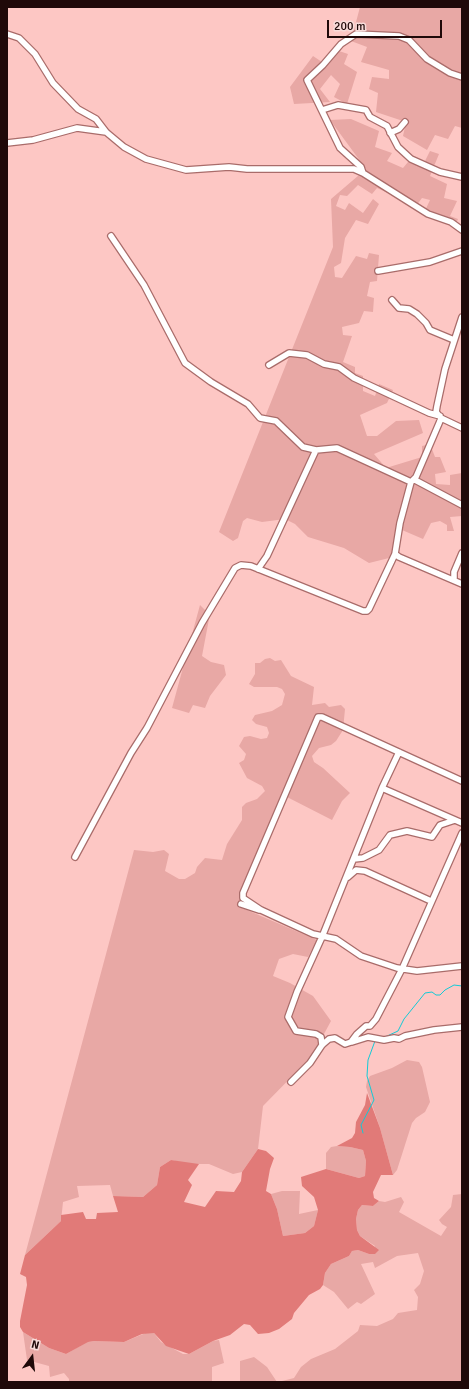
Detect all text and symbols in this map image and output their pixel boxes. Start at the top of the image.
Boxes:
scale bar [329,12,444,38]
text: 200 m [334,19,366,34]
north arrow [12,1337,52,1377]
text: N [30,1338,41,1352]

